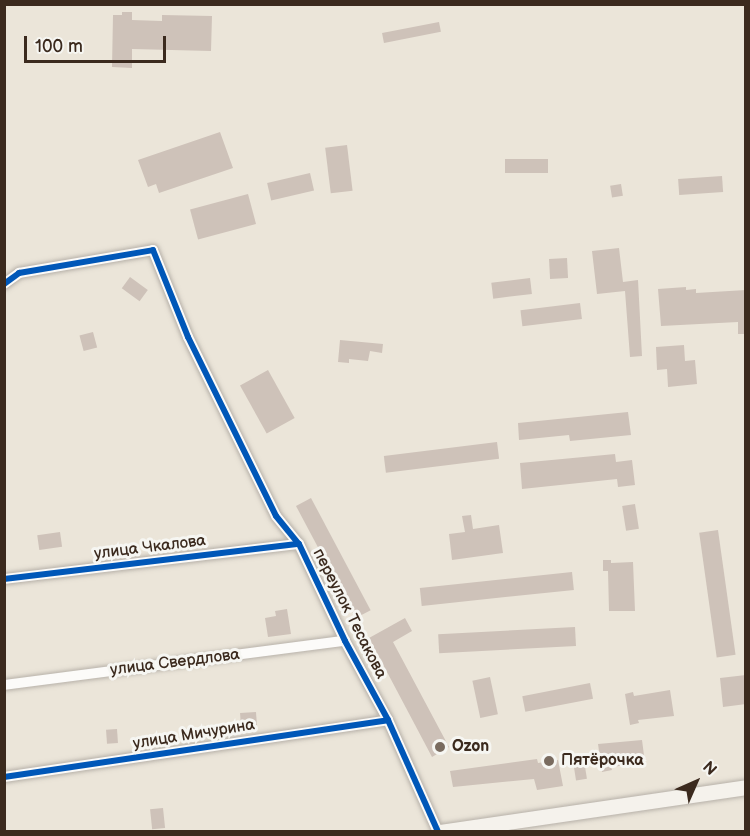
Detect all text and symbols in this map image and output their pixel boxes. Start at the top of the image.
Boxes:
scale bar [27,24,170,62]
text: 100 m [35,36,83,57]
street label: улица Чкалова [93,532,207,564]
street label: переулок Тесакова [308,546,390,682]
street label: улица Свердлова [109,646,241,680]
street label: улица Мичурина [132,716,256,754]
place label: Ozon [452,737,489,757]
marker: Ozon [433,740,447,754]
place label: Пятёрочка [561,751,643,771]
north arrow [666,752,726,812]
marker: Пятёрочка [542,754,556,768]
text: N [698,758,720,780]

